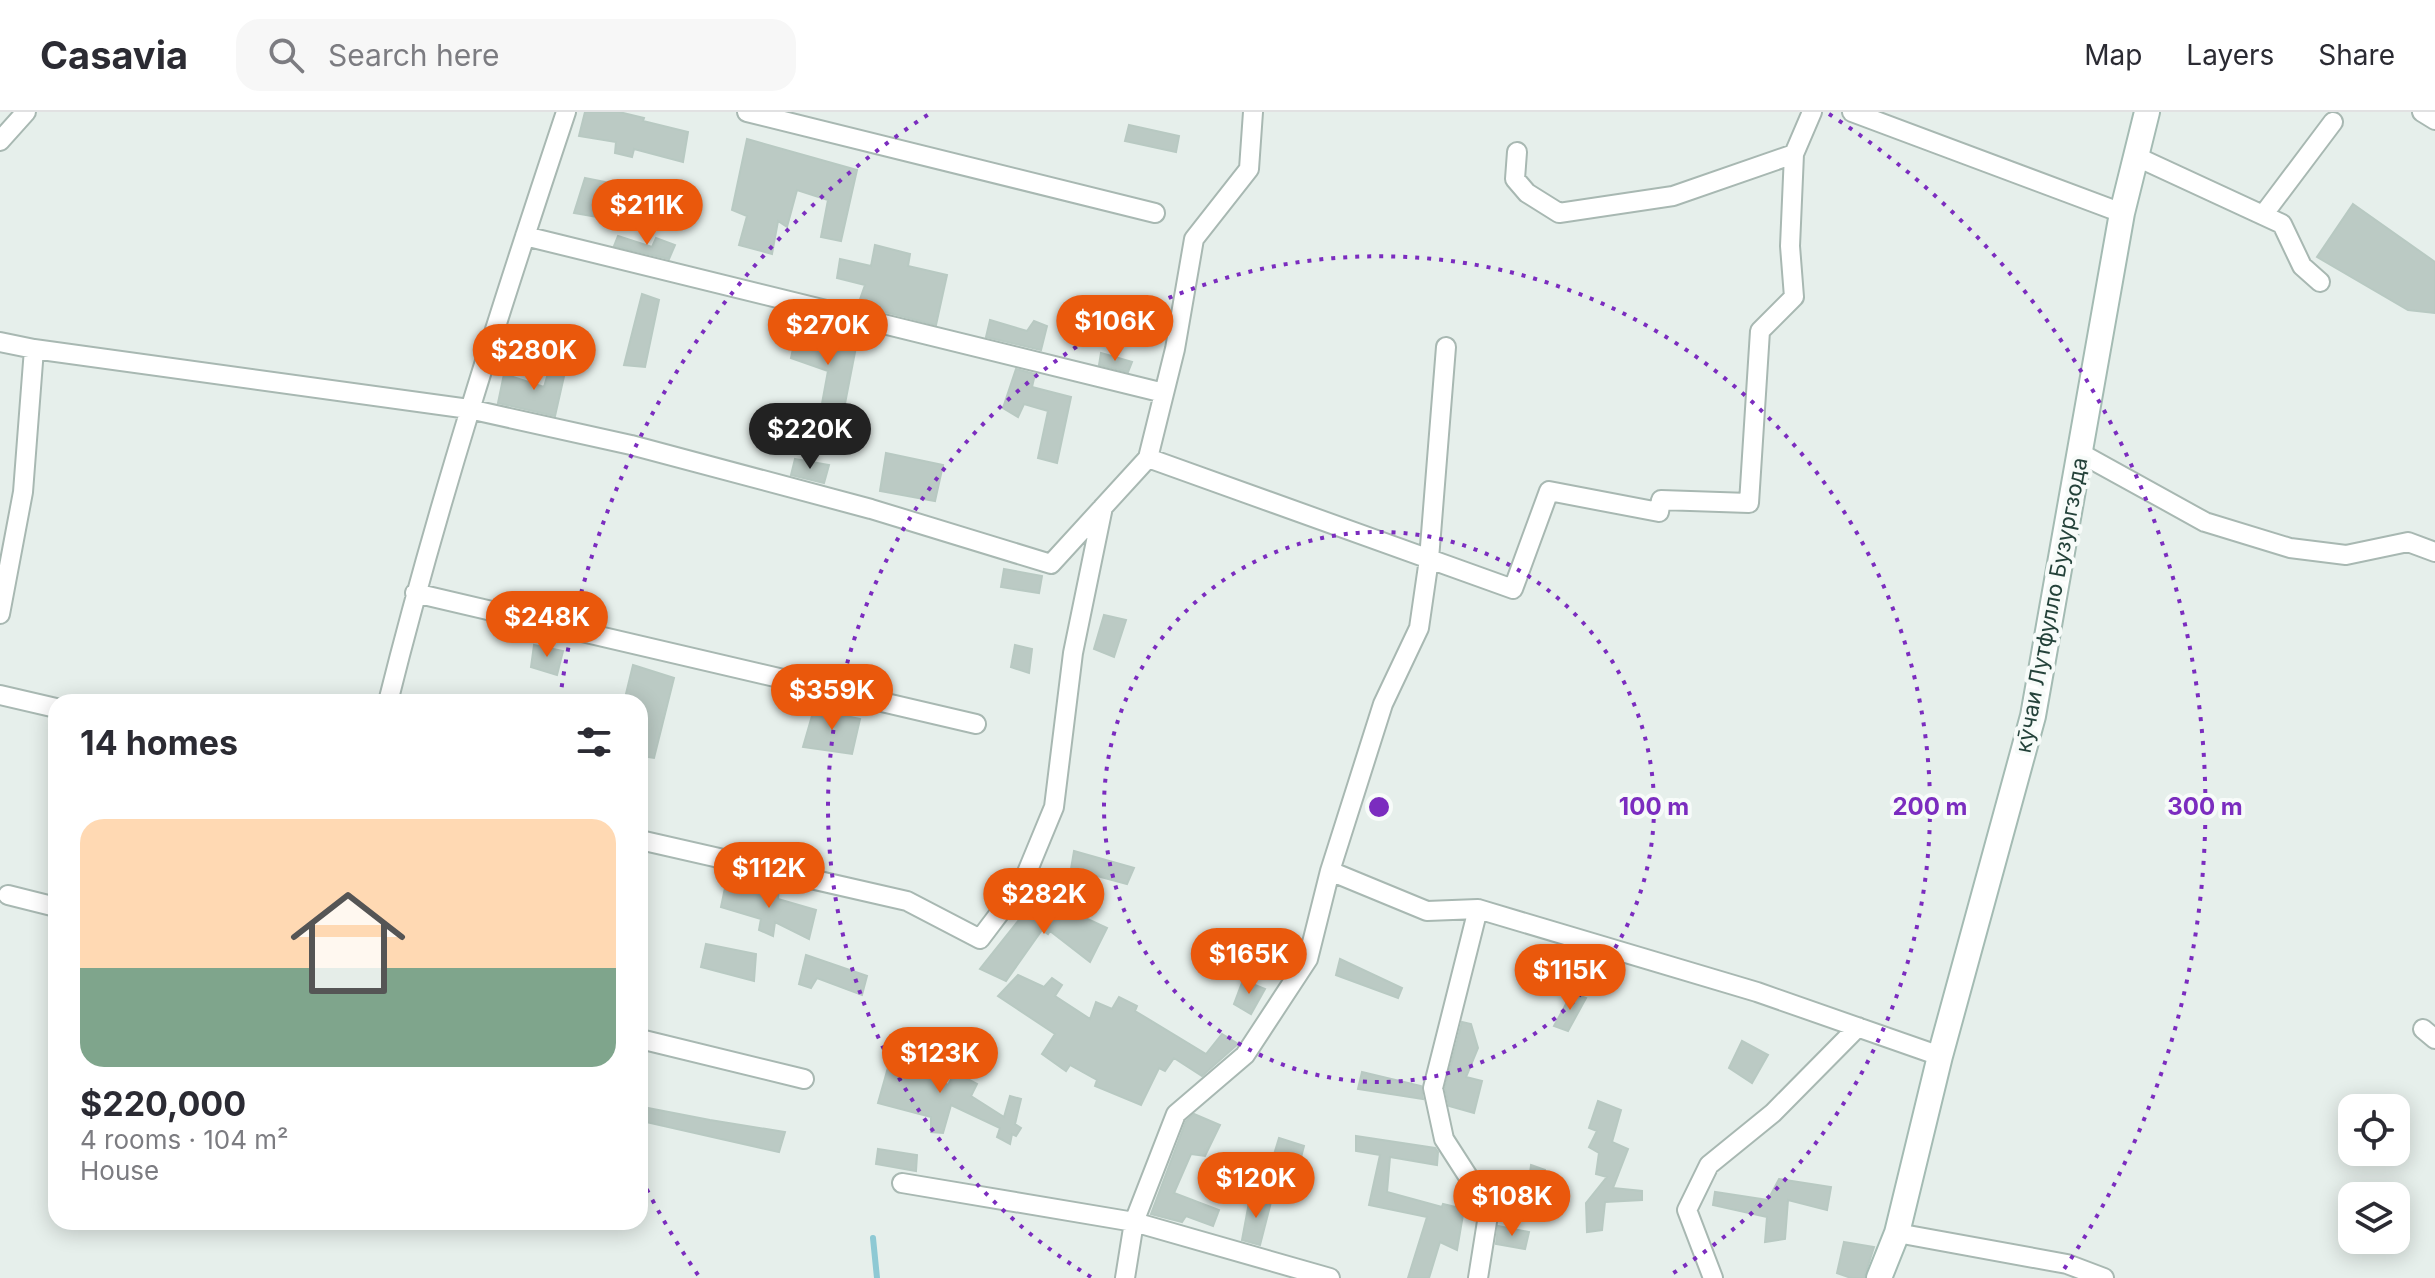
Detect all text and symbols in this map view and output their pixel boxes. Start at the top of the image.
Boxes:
search box [236,19,796,91]
text: Casavia [40,32,188,78]
icon: search [264,33,308,77]
text: Search here [328,37,500,73]
text: Map [2084,38,2142,72]
text: Layers [2186,38,2274,72]
text: Share [2318,38,2395,72]
pin: $211K [591,179,703,247]
text: $211K [610,189,684,220]
pin: $106K [1059,295,1171,363]
pin: $270K [772,299,884,367]
text: $106K [1074,305,1156,336]
text: $270K [786,309,870,340]
pin: $280K [478,324,590,392]
text: $280K [491,334,577,365]
pin: $220K [754,403,866,471]
text: $220K [767,413,853,444]
street label: кӯчаи Лутфулло Бузургзода [2010,455,2092,755]
pin: $248K [491,591,603,659]
text: $248K [504,601,590,632]
pin: $359K [776,664,888,732]
text: $359K [789,674,875,705]
icon: filters [572,720,616,764]
text: 14 homes [80,722,238,763]
text: 100 m [1619,792,1689,821]
text: 200 m [1892,792,1968,821]
text: 300 m [2167,792,2243,821]
centre of rings [1365,793,1393,821]
pin: $112K [713,842,825,910]
text: $112K [732,852,806,883]
pin: $282K [988,868,1100,936]
icon: home [276,871,420,1015]
text: $282K [1001,878,1087,909]
pin: $165K [1193,928,1305,996]
text: $165K [1209,938,1289,969]
pin: $115K [1514,944,1626,1012]
text: $115K [1533,954,1607,985]
pin: $123K [884,1027,996,1095]
text: $123K [900,1037,980,1068]
text: $220,000 [80,1083,246,1124]
map controls [2338,1094,2410,1254]
button: locate [2338,1094,2410,1166]
text: 4 rooms · 104 m² [80,1124,289,1155]
pin: $120K [1200,1152,1312,1220]
text: House [80,1155,159,1186]
text: $120K [1216,1162,1296,1193]
pin: $108K [1456,1170,1568,1238]
text: $108K [1471,1180,1553,1211]
button: layers [2338,1182,2410,1254]

